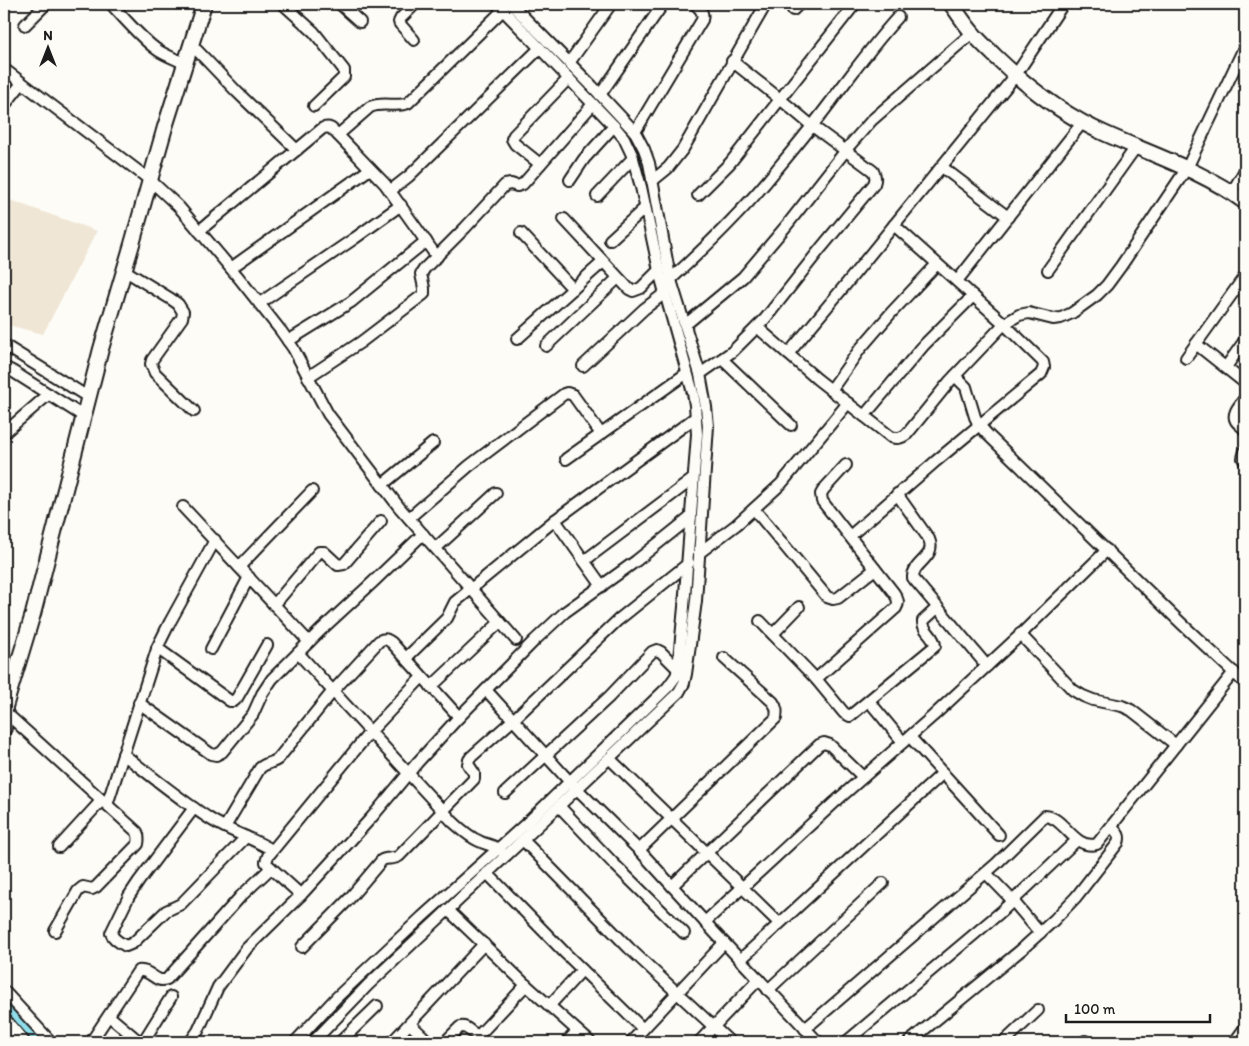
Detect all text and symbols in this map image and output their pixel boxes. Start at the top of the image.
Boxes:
north arrow [22,22,72,72]
text: N [43,27,53,44]
scale bar [1066,991,1210,1023]
text: 100 m [1074,1000,1116,1018]

